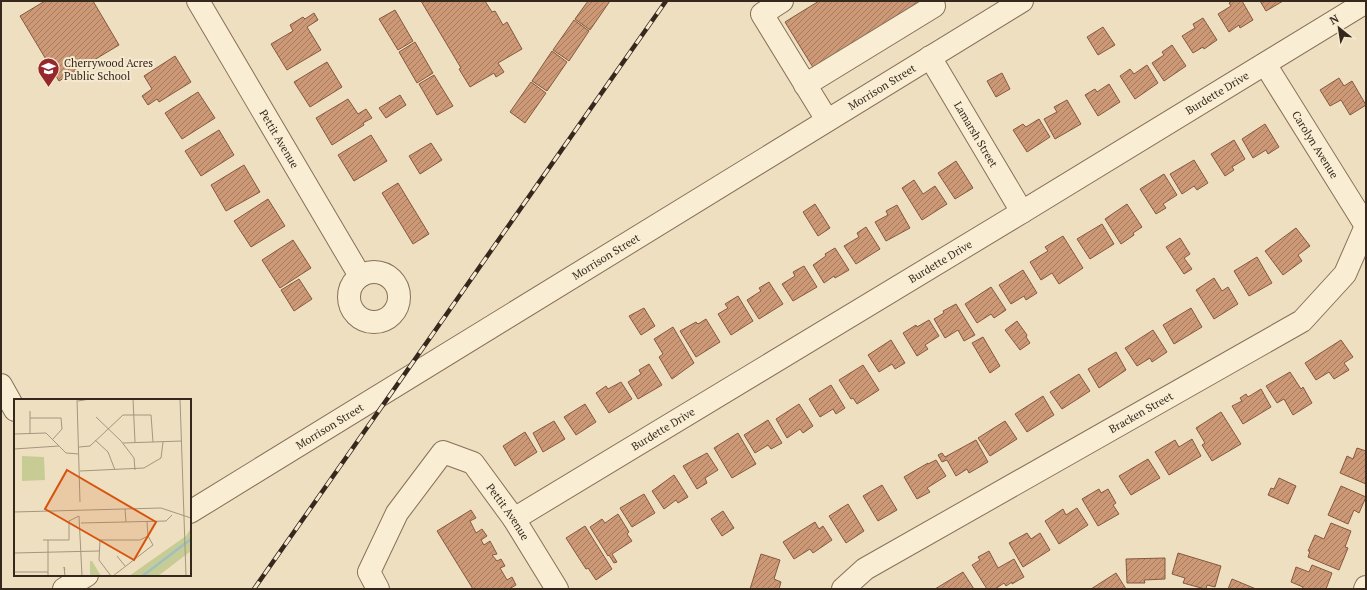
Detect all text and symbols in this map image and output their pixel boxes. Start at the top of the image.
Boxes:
north arrow [1319,8,1359,48]
text: N [1327,11,1342,27]
school or university icon: Cherrywood Acres Public School [36,56,62,89]
place label: Cherrywood Acres Public School [64,56,153,83]
street label: Morrison Street [845,61,918,113]
street label: Burdette Drive [1183,68,1252,118]
street label: Lamarsh Street [951,99,1001,170]
street label: Pettit Avenue [256,107,302,171]
street label: Carolyn Avenue [1289,108,1342,181]
street label: Morrison Street [569,231,642,283]
street label: Burdette Drive [906,237,975,286]
street label: Bracken Street [1106,389,1175,436]
inset map [14,399,191,576]
street label: Morrison Street [293,400,366,452]
street label: Burdette Drive [629,404,698,454]
street label: Pettit Avenue [483,481,533,543]

